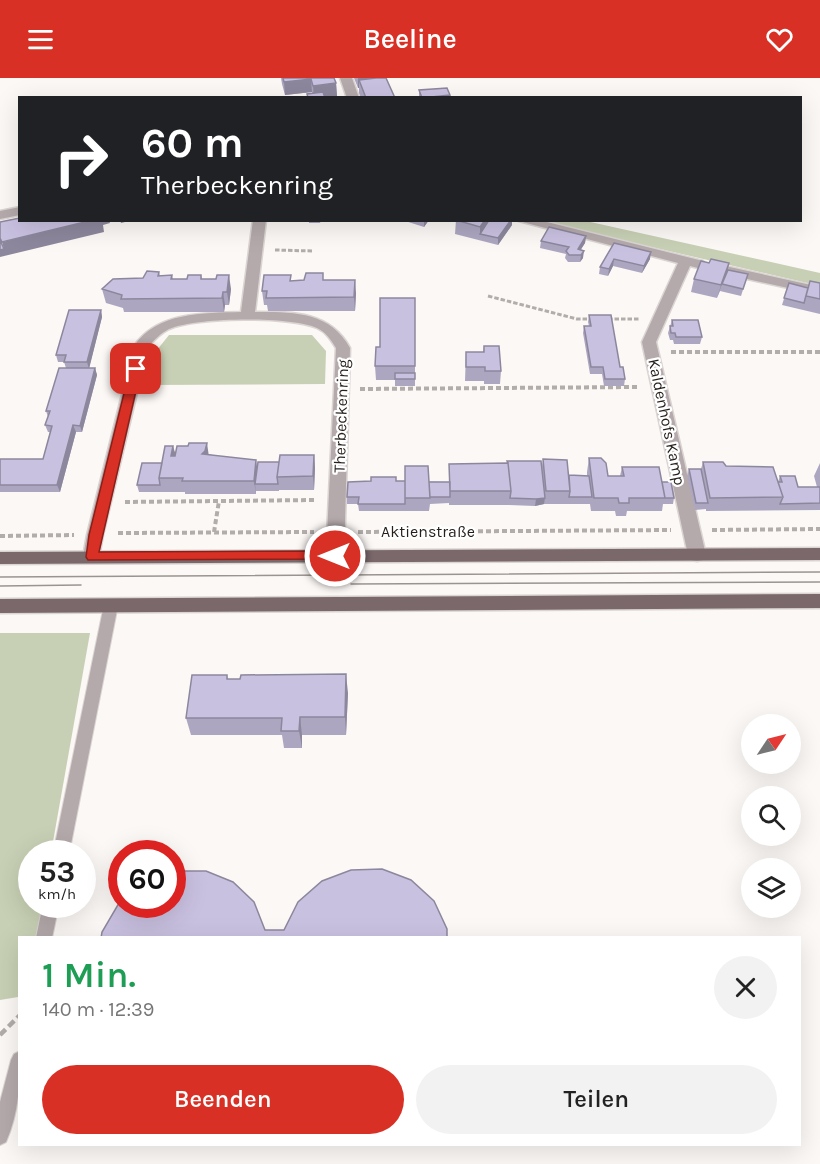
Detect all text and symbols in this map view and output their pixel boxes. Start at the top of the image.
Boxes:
icon: menu [24,23,57,56]
text: Beeline [363,23,457,55]
icon: heart [763,23,796,56]
text: 60 m [141,118,244,168]
icon: right [42,120,120,198]
text: Therbeckenring [141,169,333,201]
pin [110,343,161,394]
icon: arrive [119,352,152,385]
street label: Kaldenhofs Kamp [644,357,690,487]
street label: Therbeckenring [330,359,352,473]
street label: Aktienstraße [381,522,475,541]
position arrow [303,524,367,588]
north arrow [741,714,801,774]
map controls [741,714,801,918]
button: search [741,786,801,846]
speed limit sign: 60 [108,840,186,918]
text: 53 [39,854,75,890]
button: layers [741,858,801,918]
text: km/h [38,885,76,903]
text: 1 Min. [42,954,136,996]
button: close [714,956,777,1019]
text: 140 m · 12:39 [42,998,154,1021]
button: Beenden [42,1065,404,1134]
button: Teilen [416,1065,777,1134]

